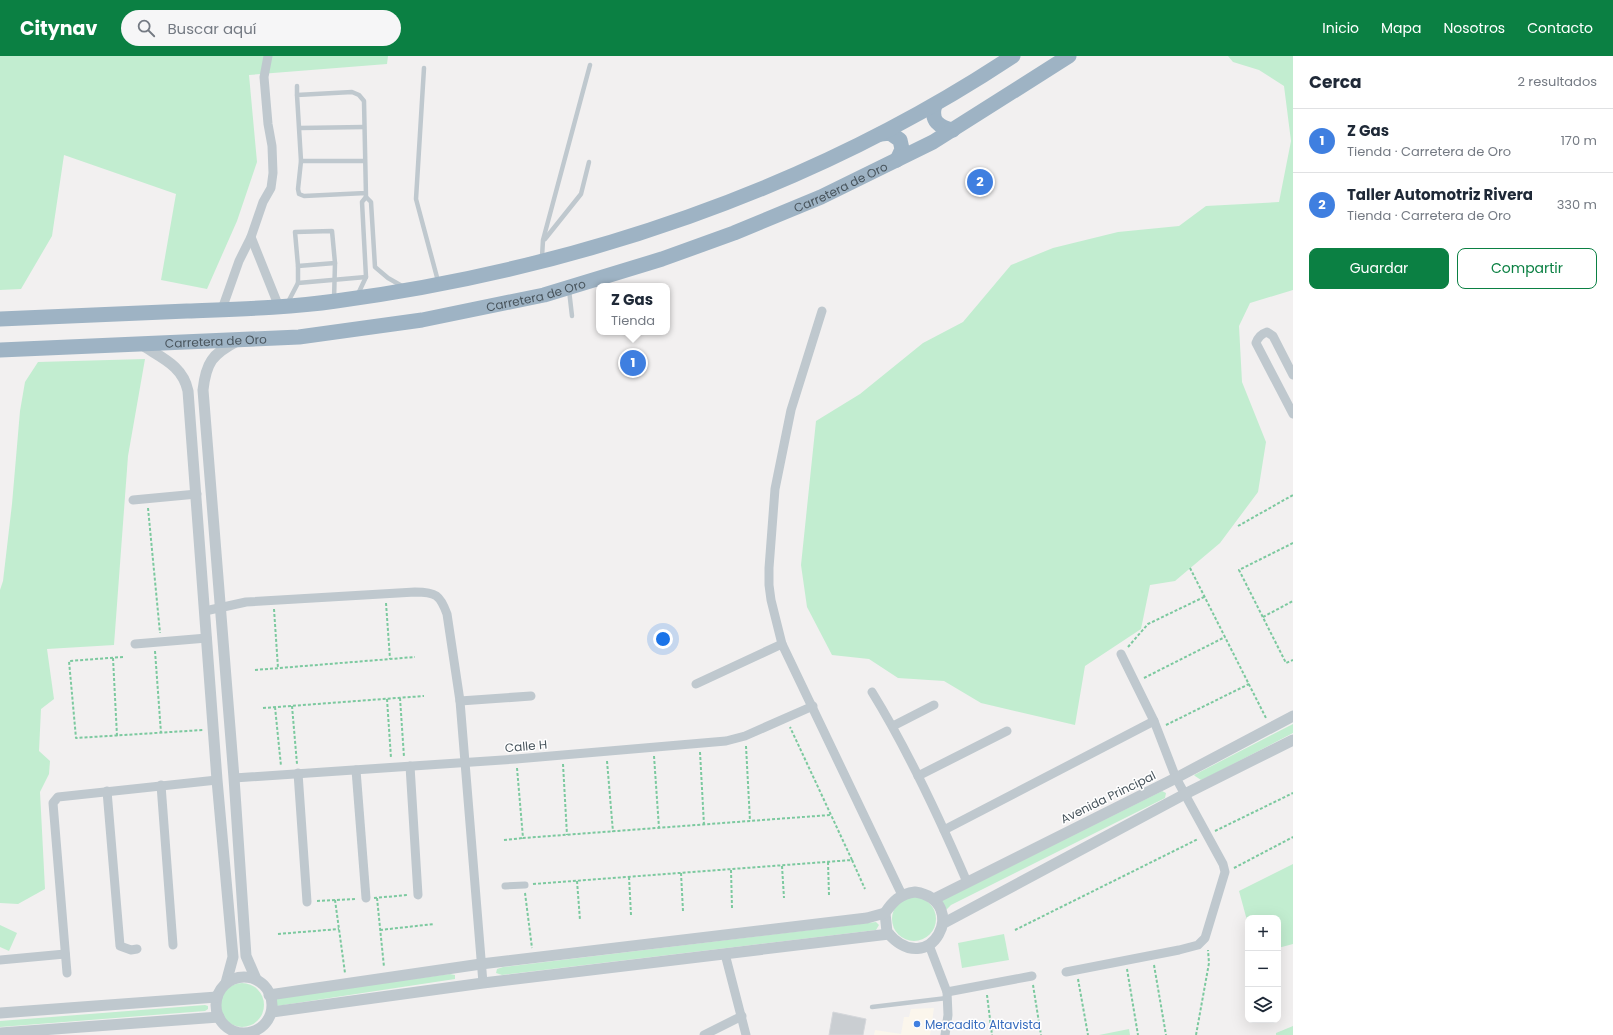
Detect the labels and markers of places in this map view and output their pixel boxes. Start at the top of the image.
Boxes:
pin: 2 [967,167,993,197]
pin: 1 [620,348,646,378]
place label: Mercadito Altavista [925,1016,1041,1033]
marker: Mercadito Altavista [912,1019,922,1029]

